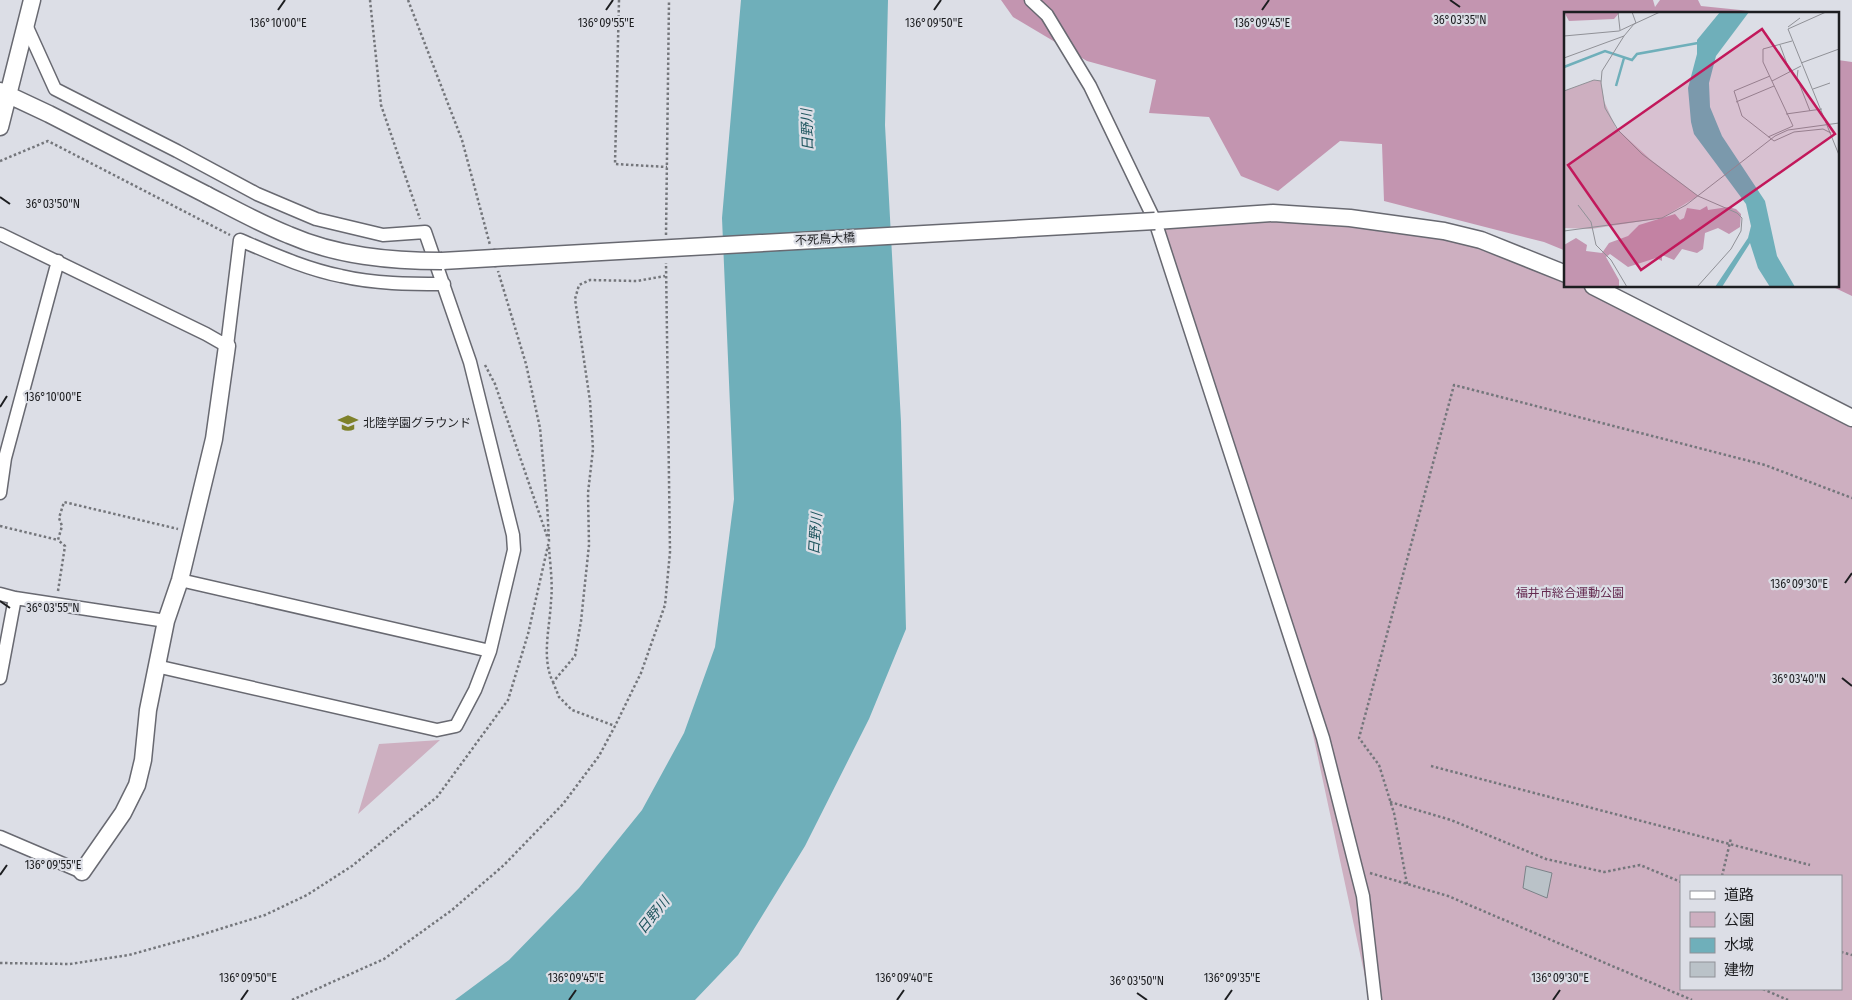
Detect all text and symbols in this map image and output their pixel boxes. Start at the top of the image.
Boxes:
inset map [1564,12,1840,288]
text: 36°03'35"N [1433,13,1487,27]
text: 136°10'00"E [249,16,307,30]
text: 136°09'55"E [578,16,635,30]
text: 136°09'50"E [905,16,963,30]
text: 136°09'45"E [1234,16,1291,30]
water label: 日野川 [798,107,817,151]
text: 36°03'50"N [26,197,80,211]
street label: 不死鳥大橋 [795,230,855,248]
text: 136°10'00"E [24,390,82,404]
school or university icon: 北陸学園グラウンド [337,412,359,434]
place label: 北陸学園グラウンド [363,416,471,430]
water label: 日野川 [806,510,826,556]
text: 136°09'30"E [1770,577,1828,591]
park label: 福井市総合運動公園 [1516,586,1624,600]
text: 36°03'55"N [26,601,80,615]
text: 36°03'40"N [1772,672,1826,686]
text: 136°09'55"E [25,858,82,872]
legend [1680,875,1842,990]
text: 道路 [1724,886,1754,904]
water label: 日野川 [634,892,674,937]
text: 公園 [1724,911,1754,929]
text: 水域 [1724,936,1754,954]
text: 建物 [1724,961,1754,979]
text: 136°09'50"E [219,971,277,985]
text: 136°09'45"E [548,971,605,985]
text: 136°09'40"E [875,971,933,985]
text: 136°09'35"E [1204,971,1261,985]
text: 136°09'30"E [1531,971,1589,985]
text: 36°03'50"N [1110,974,1164,988]

